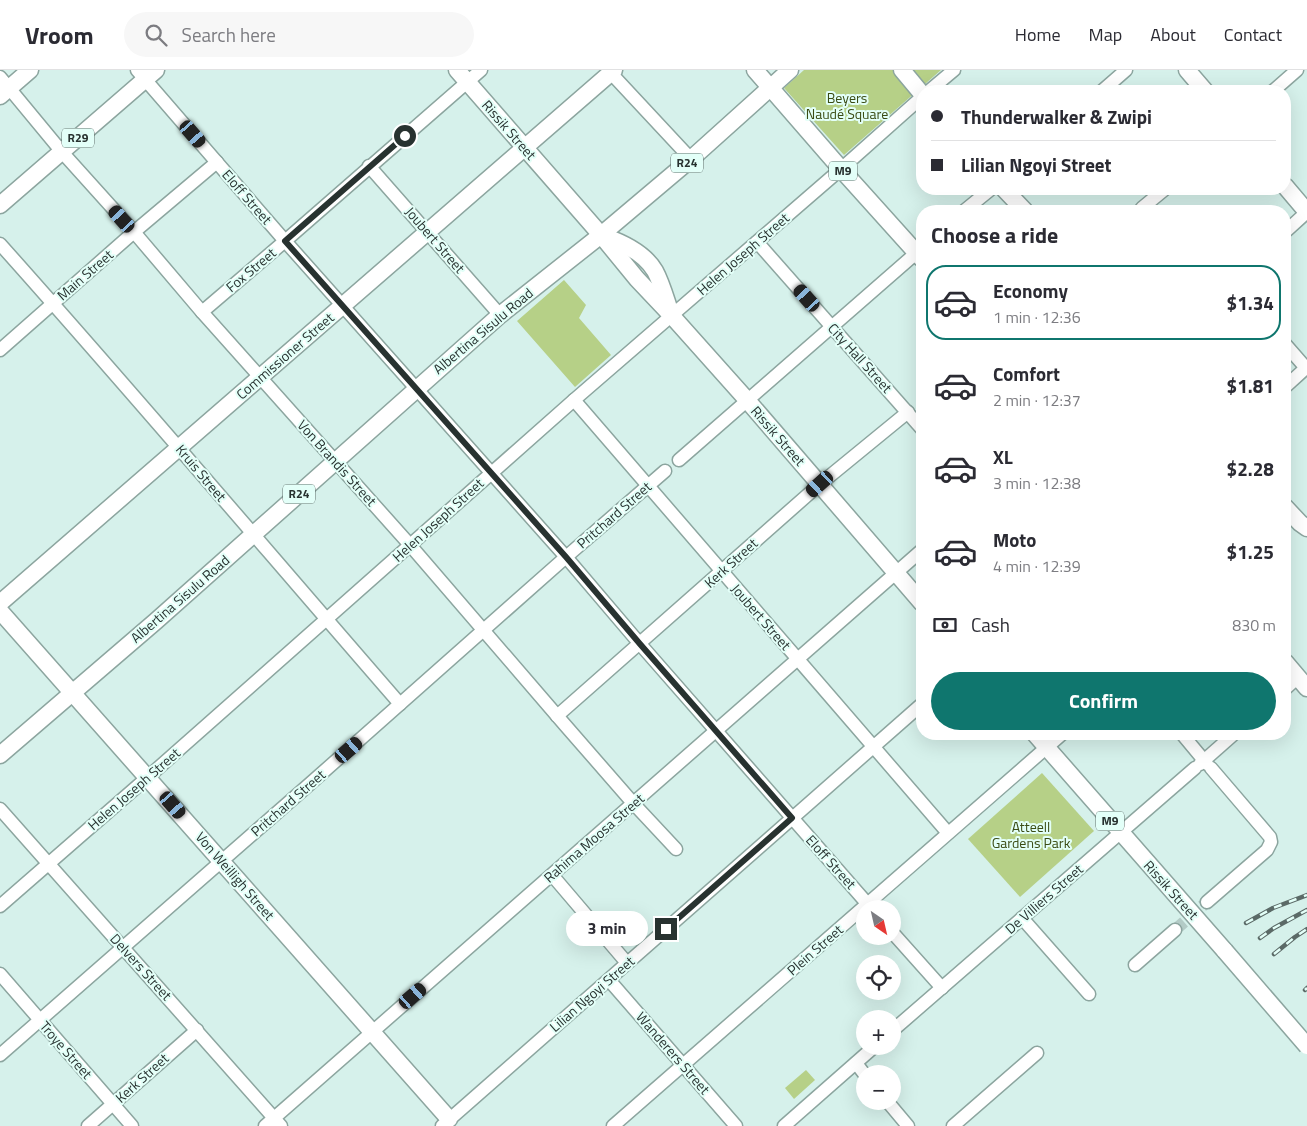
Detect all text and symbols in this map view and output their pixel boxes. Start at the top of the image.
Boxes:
search box [124,12,474,57]
text: Vroom [25,17,94,53]
text: Search here [182,20,276,49]
icon: search [142,21,170,49]
text: Home [1015,21,1061,48]
text: Map [1089,21,1122,48]
text: About [1150,21,1196,48]
text: Contact [1224,21,1282,48]
park label: Beyers Naudé Square [806,87,888,124]
street label: Rissik Street [477,95,542,164]
text: Thunderwalker & Zwipi [961,102,1152,131]
car [177,118,208,150]
route start [394,125,416,147]
road number: R29 [62,128,94,148]
text: Lilian Ngoyi Street [961,150,1111,179]
road number: R24 [671,154,703,172]
road number: M9 [829,162,857,180]
street label: Eloff Street [218,165,277,229]
street label: Joubert Street [400,202,470,278]
car [106,203,137,235]
street label: Helen Joseph Street [692,207,794,300]
text: Choose a ride [931,218,1058,252]
street label: Fox Street [221,242,280,297]
street label: Main Street [52,244,117,305]
text: Economy [993,276,1068,305]
icon: car [933,280,978,325]
street label: Albertina Sisulu Road [428,282,537,379]
car [791,282,822,314]
text: $1.34 [1227,288,1274,317]
text: 1 min · 12:36 [993,305,1081,329]
street label: Commissioner Street [231,307,338,404]
street label: City Hall Street [823,318,898,397]
text: Comfort [993,359,1060,388]
icon: car [933,363,978,408]
text: $1.81 [1227,371,1274,400]
text: 2 min · 12:37 [993,388,1081,412]
street label: Rissik Street [746,401,811,470]
street label: Von Brandis Street [293,415,382,511]
street label: Kruis Street [171,440,232,506]
text: XL [993,442,1013,471]
icon: car [933,446,978,491]
text: $2.28 [1227,454,1274,483]
car [803,468,836,500]
text: 3 min · 12:38 [993,471,1081,495]
street label: Helen Joseph Street [387,473,488,566]
street label: Pritchard Street [572,476,656,553]
road number: R24 [283,484,315,504]
text: Moto [993,525,1036,554]
icon: car [933,529,978,574]
street label: Kerk Street [699,533,762,592]
text: $1.25 [1227,537,1274,566]
street label: Albertina Sisulu Road [126,550,234,648]
text: 4 min · 12:39 [993,554,1081,578]
street label: Joubert Street [726,579,796,655]
text: Cash [971,610,1010,639]
icon: cash [931,611,959,639]
text: 830 m [1232,613,1276,637]
button: Confirm [931,672,1276,730]
car [332,734,365,766]
street label: Helen Joseph Street [83,742,185,835]
street label: Pritchard Street [246,764,330,841]
street label: Rahima Moosa Street [539,788,649,887]
car [157,789,188,821]
road number: M9 [1096,811,1124,830]
park label: Atteell Gardens Park [992,816,1071,853]
street label: Von Weilligh Street [191,827,280,925]
street label: Eloff Street [801,830,862,894]
street label: Rissik Street [1139,855,1204,924]
street label: De Villiers Street [1000,859,1087,939]
north arrow [856,900,901,945]
map controls [856,900,901,1110]
callout: 3 min [566,912,648,946]
text: 3 min [588,916,626,940]
route end [655,918,677,940]
street label: Plein Street [782,919,847,980]
street label: Delvers Street [106,929,177,1005]
street label: Lilian Ngoyi Street [545,951,639,1036]
button: locate [856,955,901,1000]
car [396,980,429,1012]
street label: Wanderers Street [631,1007,715,1099]
button: + [856,1010,901,1055]
street label: Troye Street [35,1016,98,1083]
street label: Kerk Street [110,1048,173,1107]
button: − [856,1065,901,1110]

